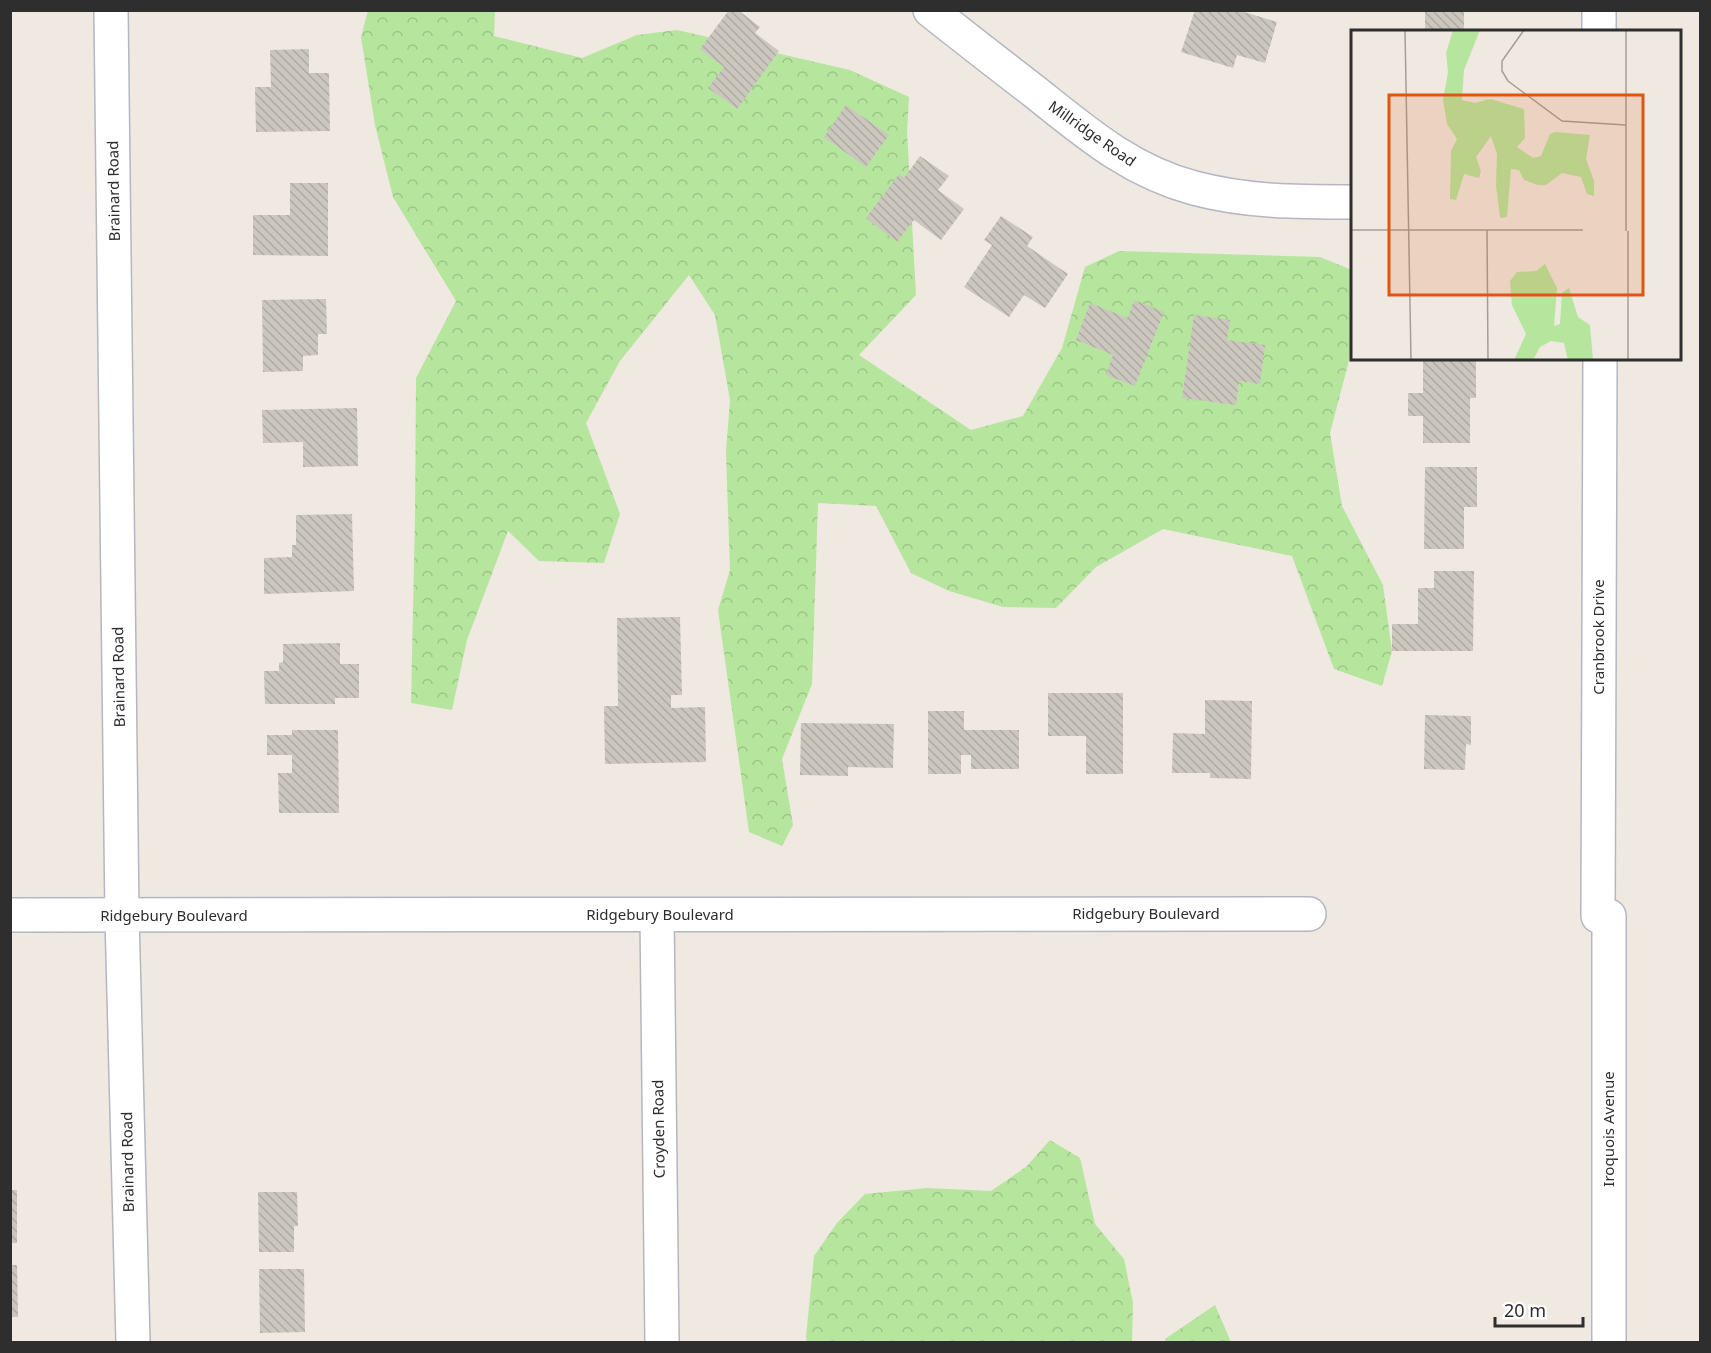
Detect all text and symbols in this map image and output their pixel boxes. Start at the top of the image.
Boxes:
inset map [1351,30,1681,360]
street label: Millridge Road [1045,96,1140,171]
street label: Brainard Road [102,141,124,242]
street label: Cranbrook Drive [1588,579,1608,695]
street label: Brainard Road [107,627,129,728]
street label: Ridgebury Boulevard [1072,903,1220,923]
street label: Ridgebury Boulevard [586,904,734,924]
street label: Ridgebury Boulevard [100,905,248,925]
street label: Iroquois Avenue [1598,1071,1618,1187]
street label: Croyden Road [647,1079,669,1179]
street label: Brainard Road [116,1112,138,1213]
scale bar [1495,1290,1584,1328]
text: 20 m [1504,1298,1546,1322]

